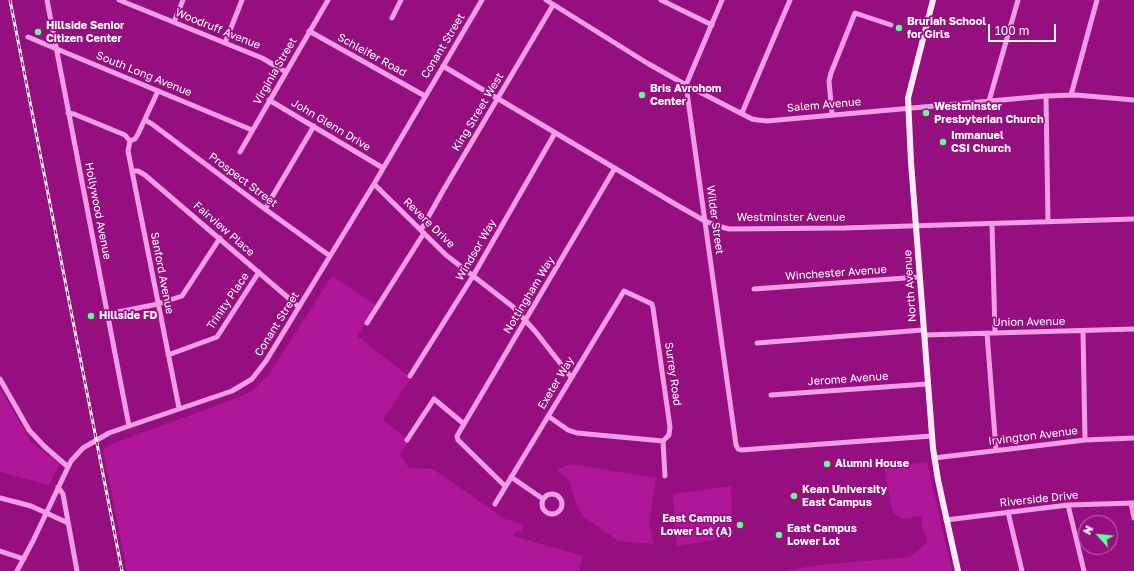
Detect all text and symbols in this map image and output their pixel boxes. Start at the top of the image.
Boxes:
street label: Woodruff Avenue [173,6,263,52]
street label: Conant Street [418,11,468,81]
place label: Bruriah School for Girls [907,15,986,41]
scale bar [990,16,1058,42]
place label: Hillside Senior Citizen Center [46,19,124,45]
marker: Bruriah School for Girls [894,23,904,33]
text: 100 m [995,23,1029,38]
marker: Hillside Senior Citizen Center [33,27,43,37]
street label: Schleifer Road [335,31,409,79]
street label: Virginia Street [250,35,300,107]
street label: South Long Avenue [94,49,194,99]
street label: King Street West [449,71,507,153]
place label: Bris Avrohom Center [650,82,721,108]
marker: Bris Avrohom Center [637,90,647,100]
street label: Salem Avenue [786,95,862,115]
street label: John Glenn Drive [289,96,373,154]
place label: Westminster Presbyterian Church [934,100,1044,126]
marker: Westminster Presbyterian Church [921,108,931,118]
place label: Immanuel CSI Church [951,129,1011,155]
marker: Immanuel CSI Church [938,137,948,147]
street label: Prospect Street [206,150,280,210]
street label: Hollywood Avenue [82,161,114,261]
street label: Wilder Street [704,185,726,255]
street label: Revere Drive [401,195,457,251]
street label: Fairview Place [191,199,257,259]
street label: Westminster Avenue [737,211,845,225]
street label: Windsor Way [453,217,499,283]
street label: Sanford Avenue [148,231,176,315]
street label: North Avenue [901,250,919,322]
street label: Nottingham Way [501,254,557,336]
street label: Winchester Avenue [785,263,887,283]
street label: Trinity Place [204,270,252,332]
street label: Conant Street [252,289,302,359]
place label: Hillside FD [99,309,157,323]
marker: Hillside FD [86,311,96,321]
street label: Union Avenue [993,315,1065,329]
street label: Surrey Road [662,341,684,407]
street label: Exeter Way [535,354,577,412]
street label: Jerome Avenue [807,370,889,388]
street label: Irvington Avenue [988,424,1078,448]
place label: Alumni House [835,457,909,471]
marker: Alumni House [822,459,832,469]
place label: Kean University East Campus [802,483,887,509]
street label: Riverside Drive [999,488,1079,510]
marker: Kean University East Campus [789,491,799,501]
place label: East Campus Lower Lot (A) [660,512,732,538]
north arrow [1078,515,1118,555]
marker: East Campus Lower Lot (A) [735,520,745,530]
place label: East Campus Lower Lot [787,522,857,548]
text: N [1080,523,1095,536]
marker: East Campus Lower Lot [774,530,784,540]

